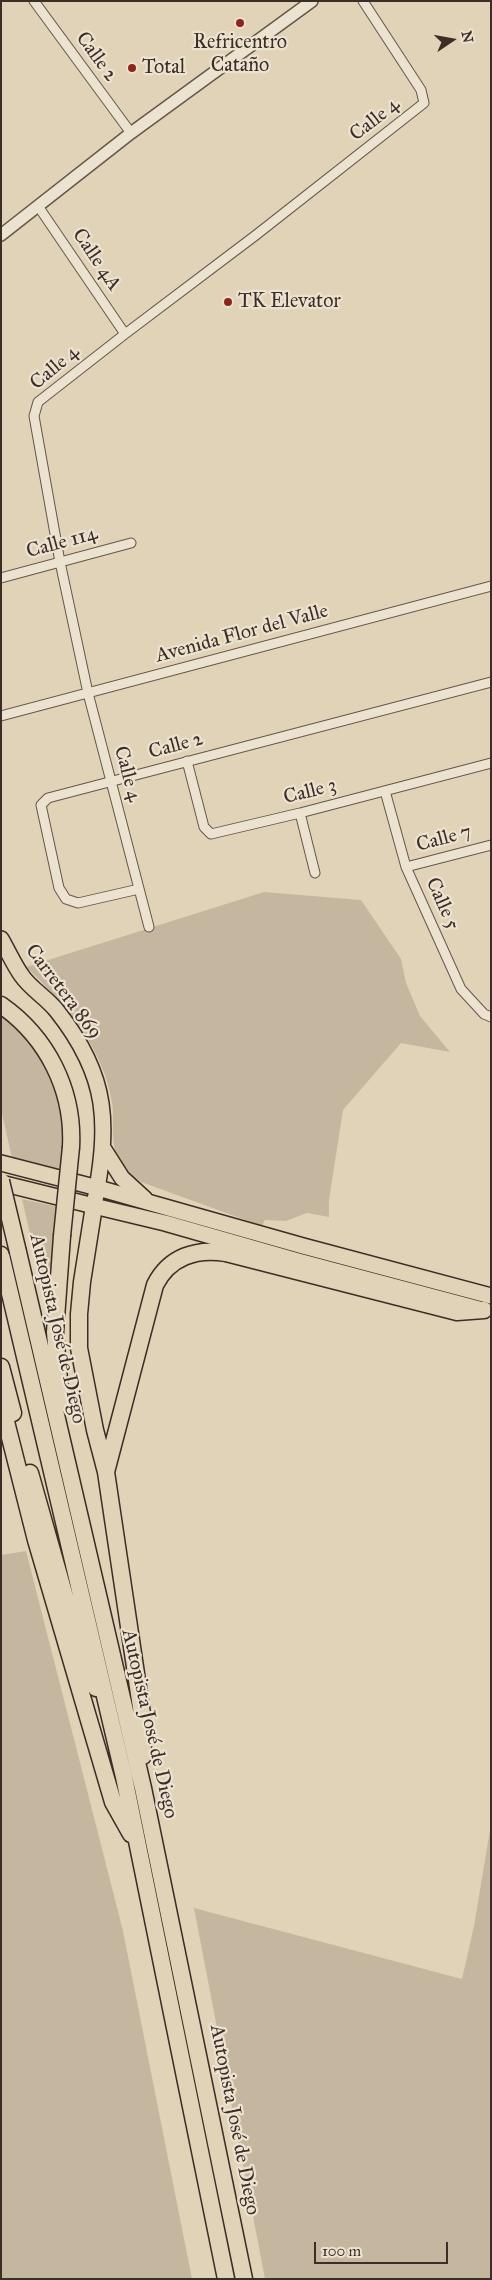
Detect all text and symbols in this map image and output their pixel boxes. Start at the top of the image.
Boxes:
north arrow [427,15,477,65]
marker: Refricentro Cataño [234,17,246,29]
street label: Calle 2 [70,28,122,86]
text: N [458,29,477,44]
place label: Refricentro Cataño [193,31,287,78]
place label: Total [142,56,185,80]
marker: Total [126,62,138,74]
street label: Calle 4 [345,93,405,147]
street label: Calle 4A [66,224,126,296]
place label: TK Elevator [238,290,341,314]
marker: TK Elevator [222,296,234,308]
street label: Calle 4 [26,341,84,395]
street label: Calle 114 [24,522,100,564]
street label: Avenida Flor del Valle [153,599,331,669]
street label: Calle 2 [146,727,206,765]
street label: Calle 4 [108,744,146,804]
street label: Calle 3 [281,774,339,810]
street label: Calle 7 [414,820,474,858]
street label: Calle 5 [420,874,464,934]
street label: Carretera 869 [20,940,106,1044]
street label: Autopista José de Diego [24,1232,90,1426]
street label: Autopista José de Diego [116,1627,182,1821]
street label: Autopista José de Diego [204,2023,264,2217]
scale bar [317,2232,451,2264]
text: 100 m [322,2242,361,2260]

